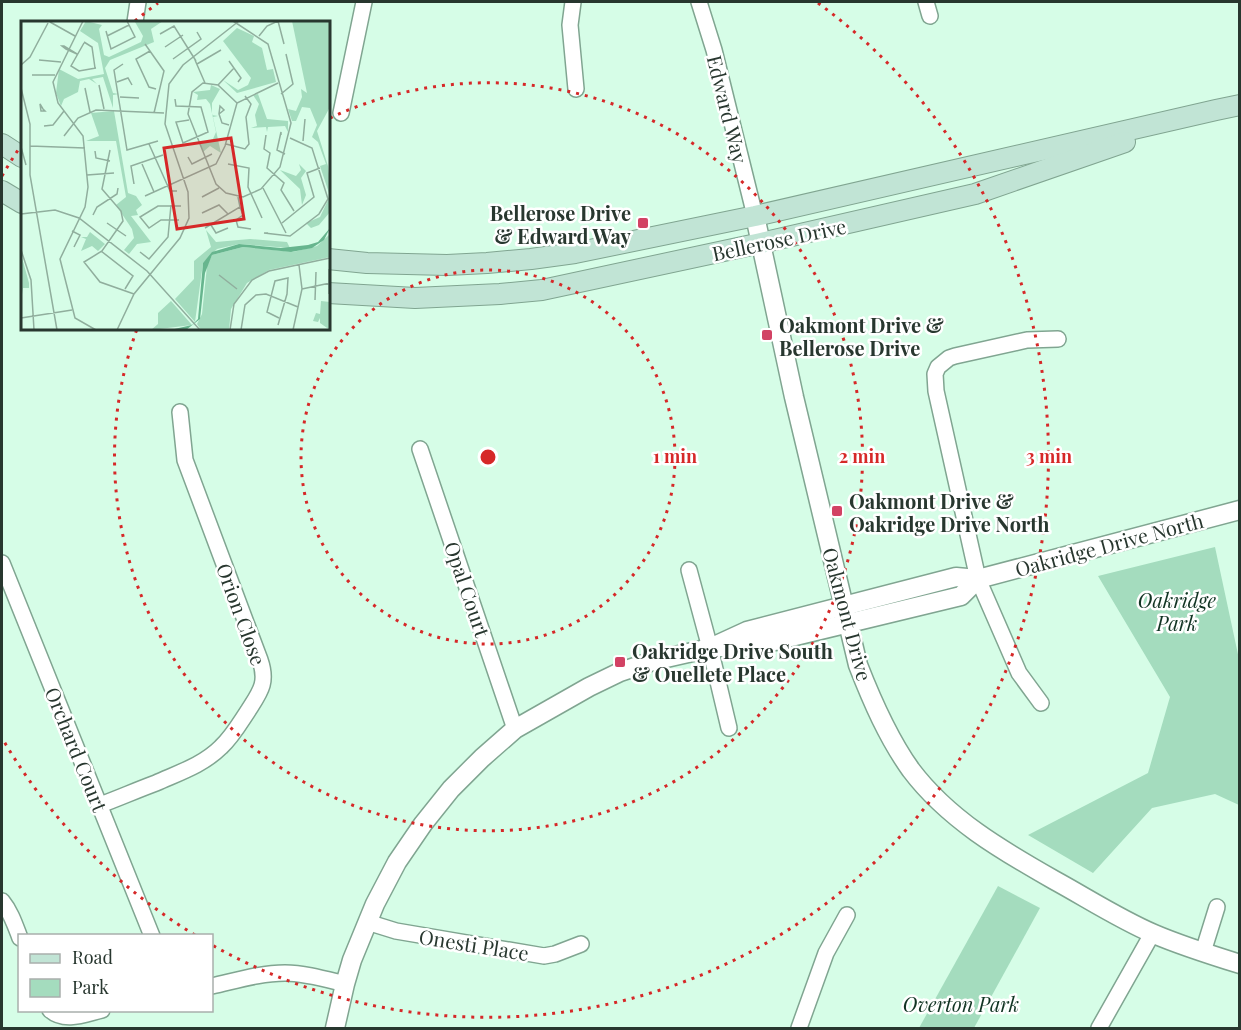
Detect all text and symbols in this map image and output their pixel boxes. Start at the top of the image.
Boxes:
inset map [21,21,330,330]
street label: Edward Way [702,52,754,166]
place label: Bellerose Drive & Edward Way [490,199,632,249]
street label: Bellerose Drive [709,212,849,266]
marker: Bellerose Drive & Edward Way [636,216,650,230]
place label: Oakmont Drive & Bellerose Drive [779,311,944,361]
marker: Oakmont Drive & Bellerose Drive [760,328,774,342]
text: 1 min [653,444,697,468]
text: 2 min [839,444,885,468]
text: 3 min [1026,444,1072,468]
centre of rings [478,447,498,467]
place label: Oakmont Drive & Oakridge Drive North [849,487,1050,537]
marker: Oakmont Drive & Oakridge Drive North [830,504,844,518]
street label: Oakridge Drive North [1012,506,1206,582]
street label: Opal Court [439,538,497,641]
street label: Oakmont Drive [817,544,879,684]
street label: Orion Close [211,559,273,669]
park label: Oakridge Park [1138,586,1217,636]
place label: Oakridge Drive South & Ouellete Place [632,637,833,687]
marker: Oakridge Drive South & Ouellete Place [613,655,627,669]
street label: Orchard Court [40,683,115,816]
street label: Onesti Place [417,922,531,966]
legend [18,934,213,1012]
text: Road [72,945,113,969]
text: Park [72,975,109,999]
park label: Overton Park [903,990,1019,1017]

